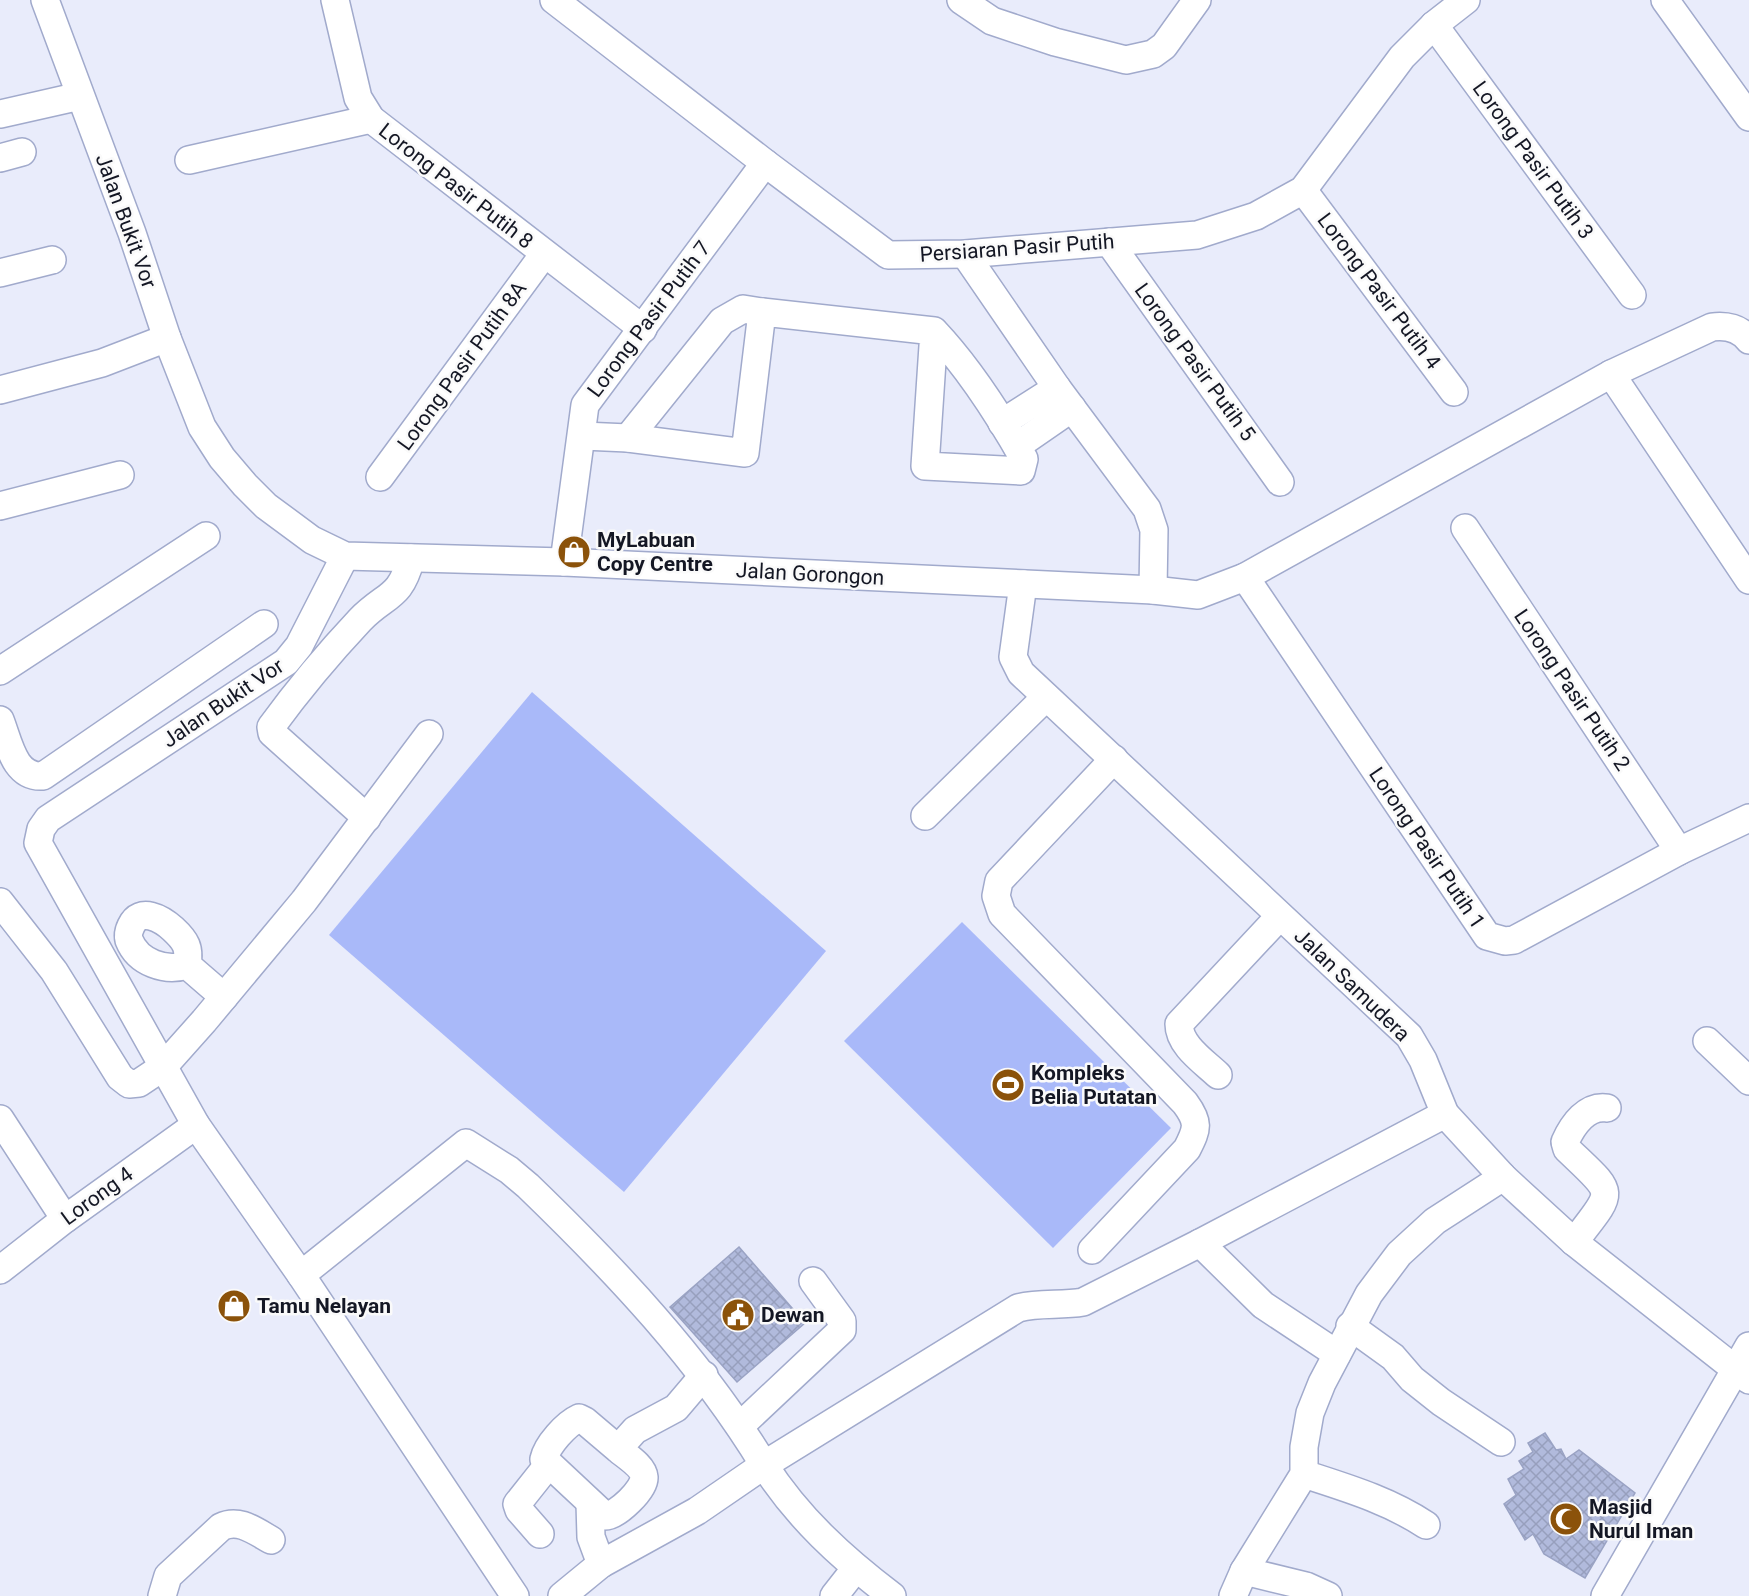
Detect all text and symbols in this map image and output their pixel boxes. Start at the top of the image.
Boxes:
street label: Lorong Pasir Putih 3 [1468,77,1598,243]
street label: Lorong Pasir Putih 8 [374,118,538,254]
street label: Jalan Bukit Vor [91,151,161,291]
street label: Lorong Pasir Putih 4 [1313,208,1446,374]
street label: Persiaran Pasir Putih [919,229,1115,267]
street label: Lorong Pasir Putih 7 [583,236,715,402]
street label: Lorong Pasir Putih 8A [393,277,531,455]
street label: Lorong Pasir Putih 5 [1130,279,1260,445]
place label: MyLabuan Copy Centre [597,528,713,576]
shop icon: MyLabuan Copy Centre [556,534,592,570]
street label: Jalan Gorongon [735,558,885,590]
street label: Lorong Pasir Putih 2 [1509,605,1635,775]
street label: Jalan Bukit Vor [158,654,288,752]
street label: Lorong Pasir Putih 1 [1364,763,1490,933]
street label: Jalan Samudera [1289,924,1415,1046]
place label: Kompleks Belia Putatan [1031,1061,1157,1109]
sports icon: Kompleks Belia Putatan [990,1067,1026,1103]
street label: Lorong 4 [57,1162,138,1230]
shop icon: Tamu Nelayan [216,1288,252,1324]
place label: Tamu Nelayan [257,1294,391,1318]
public building icon: Dewan [720,1297,756,1333]
place label: Dewan [761,1303,824,1327]
place label: Masjid Nurul Iman [1589,1495,1693,1543]
mosque icon: Masjid Nurul Iman [1548,1501,1584,1537]

